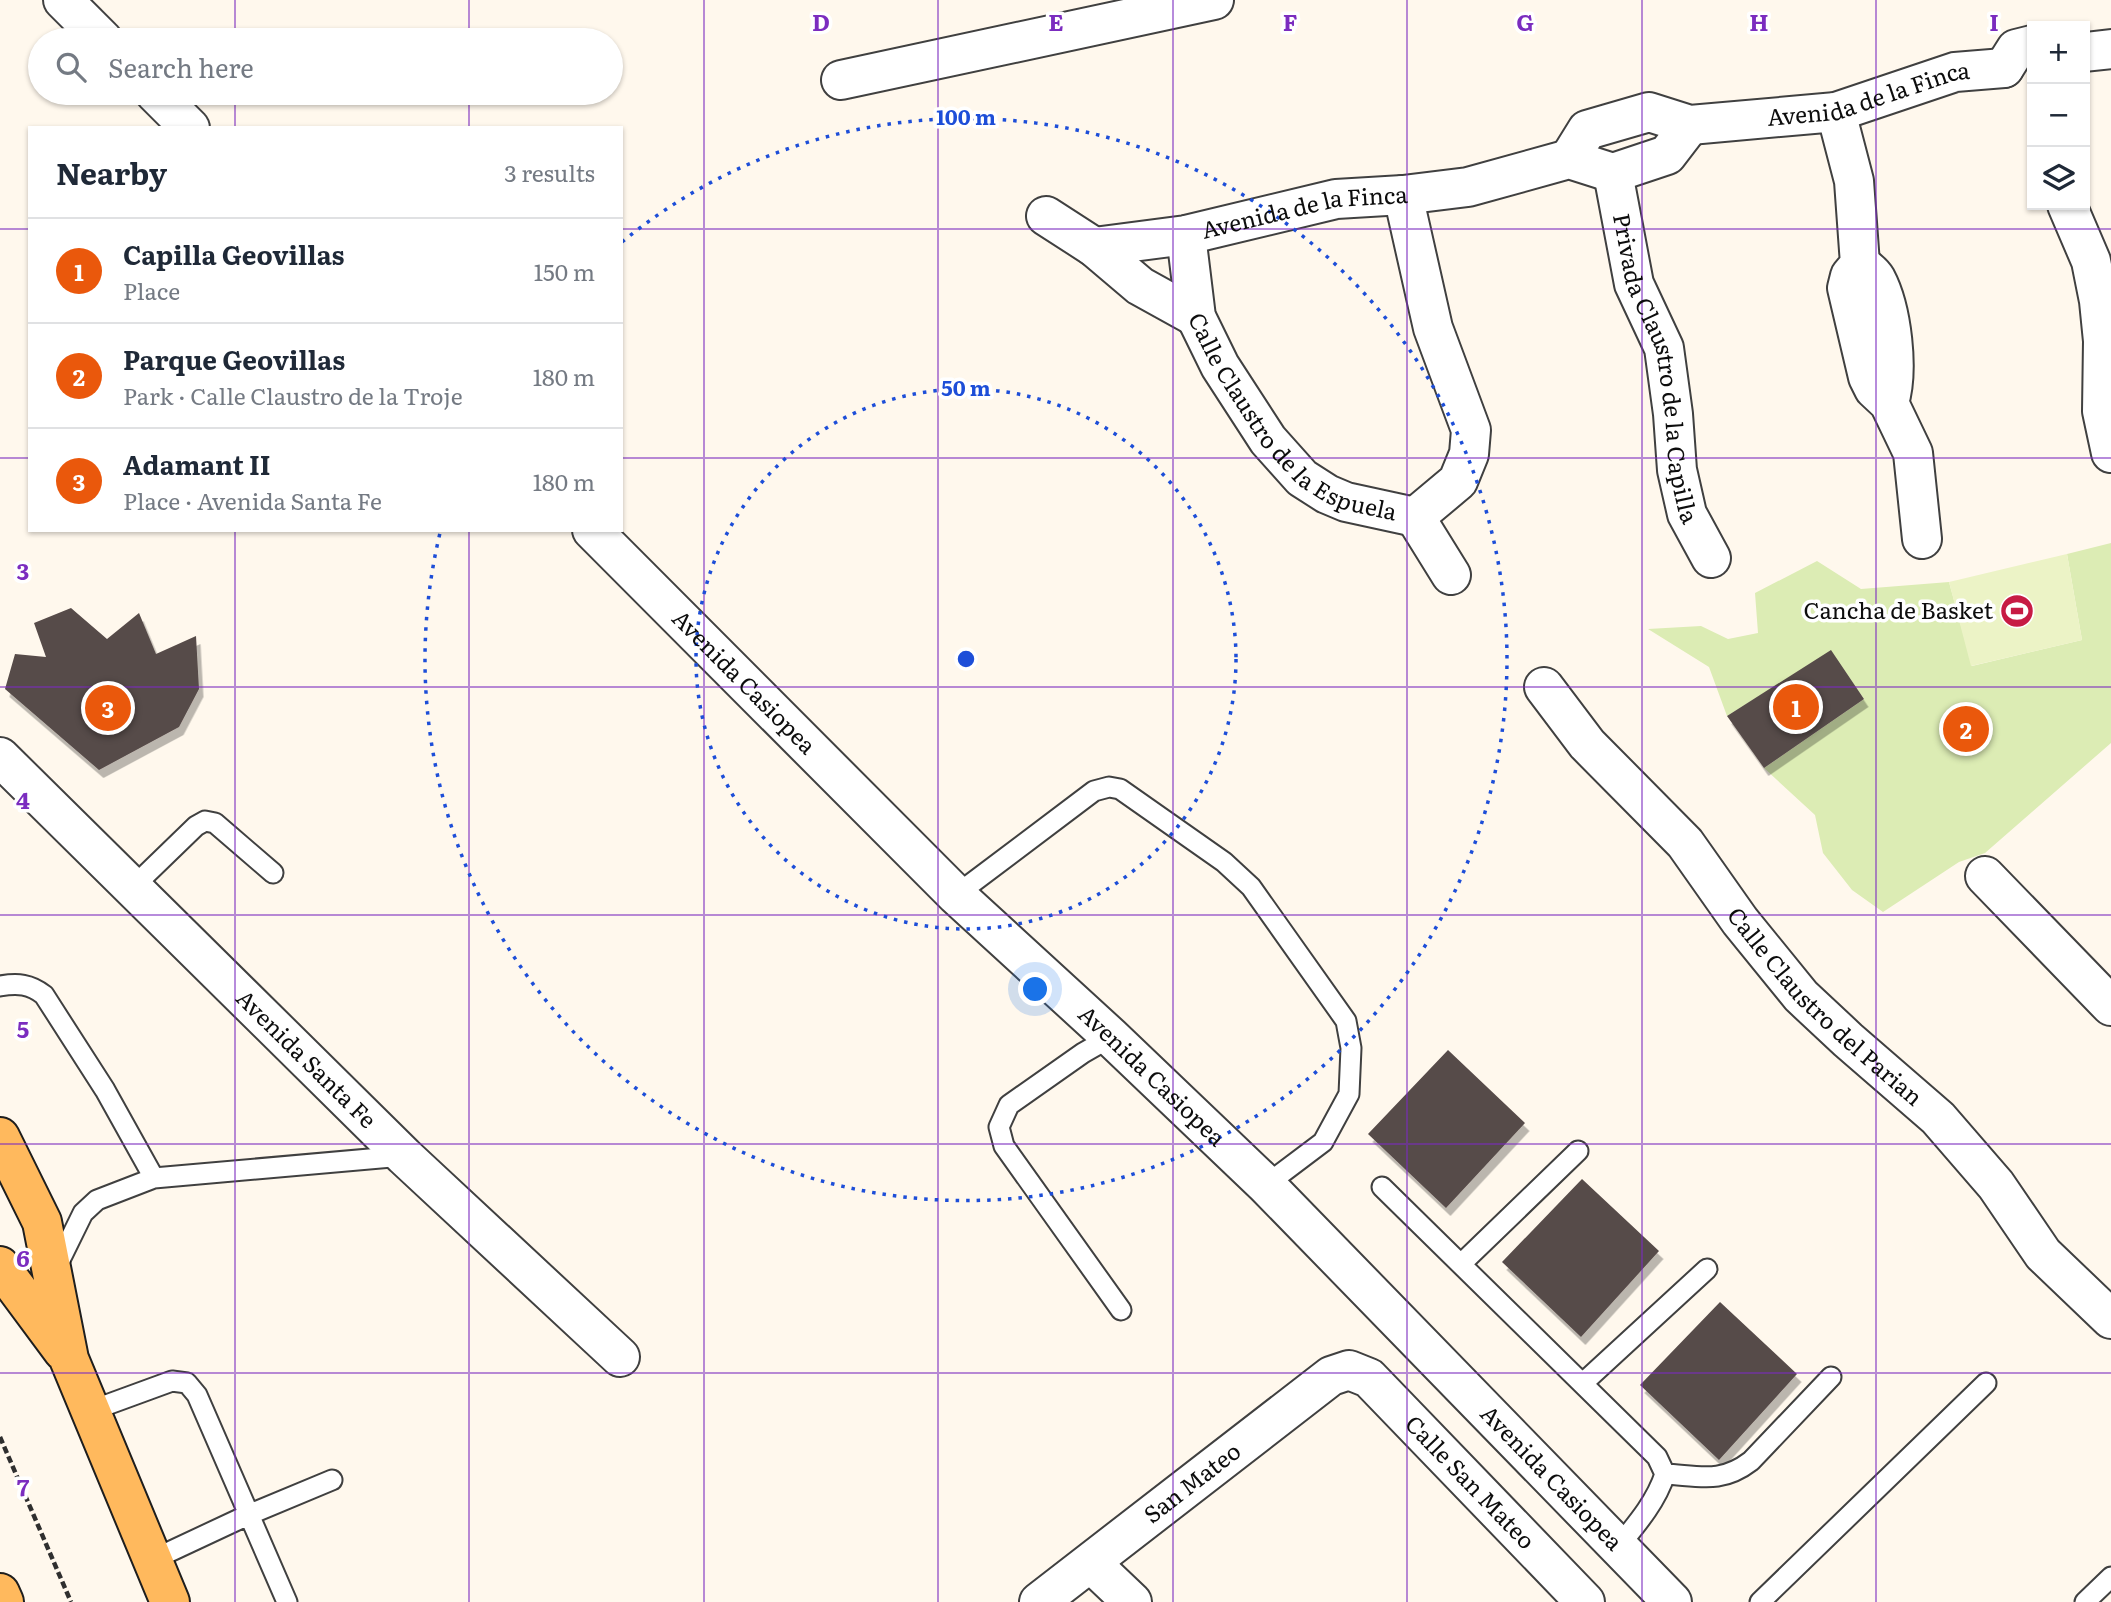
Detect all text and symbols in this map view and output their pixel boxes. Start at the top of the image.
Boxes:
text: D [812,4,830,38]
text: E [1048,4,1064,38]
text: F [1283,4,1298,38]
text: G [1516,4,1534,38]
text: H [1749,4,1769,38]
text: I [1989,4,1999,38]
map controls [2027,21,2090,210]
button: + [2027,21,2090,84]
search box [28,28,623,105]
text: Search here [108,47,254,86]
icon: search [52,48,90,86]
street label: Avenida de la Finca [1766,52,1972,133]
button: − [2027,84,2090,147]
text: 100 m [936,100,996,131]
button: layers [2027,147,2090,210]
text: Nearby [56,150,167,194]
text: 3 results [504,155,595,189]
street label: Avenida de la Finca [1198,176,1409,246]
street label: Privada Claustro de la Capilla [1606,210,1708,530]
text: Capilla Geovillas [123,234,345,273]
text: 1 [74,254,84,288]
text: 150 m [534,254,595,288]
text: Place [123,273,180,307]
street label: Calle Claustro de la Espuela [1181,306,1401,528]
text: Parque Geovillas [123,339,345,378]
text: 2 [73,359,85,393]
text: 180 m [533,359,595,393]
text: 50 m [941,371,991,402]
text: Park · Calle Claustro de la Troje [123,378,463,412]
text: Adamant II [123,444,271,483]
text: 3 [73,464,85,498]
text: 180 m [533,464,595,498]
text: Place · Avenida Santa Fe [123,483,382,517]
text: 3 [17,553,29,587]
place label: Cancha de Basket [1804,592,1994,626]
sports icon: Cancha de Basket [1998,592,2036,630]
street label: Avenida Casiopea [666,601,825,761]
centre of rings [954,647,978,671]
pin: 1 [1773,681,1819,733]
pin: 3 [85,682,131,734]
pin: 2 [1943,703,1989,755]
text: 4 [16,782,30,816]
street label: Calle Claustro del Parian [1720,900,1931,1113]
your location [1018,972,1052,1006]
street label: Avenida Santa Fe [230,981,385,1135]
street label: Avenida Casiopea [1072,996,1235,1153]
text: 5 [17,1011,29,1045]
text: 6 [16,1240,30,1274]
street label: Avenida Casiopea [1474,1396,1632,1558]
street label: Calle San Mateo [1398,1407,1544,1556]
street label: San Mateo [1136,1433,1247,1530]
text: 7 [17,1469,30,1503]

